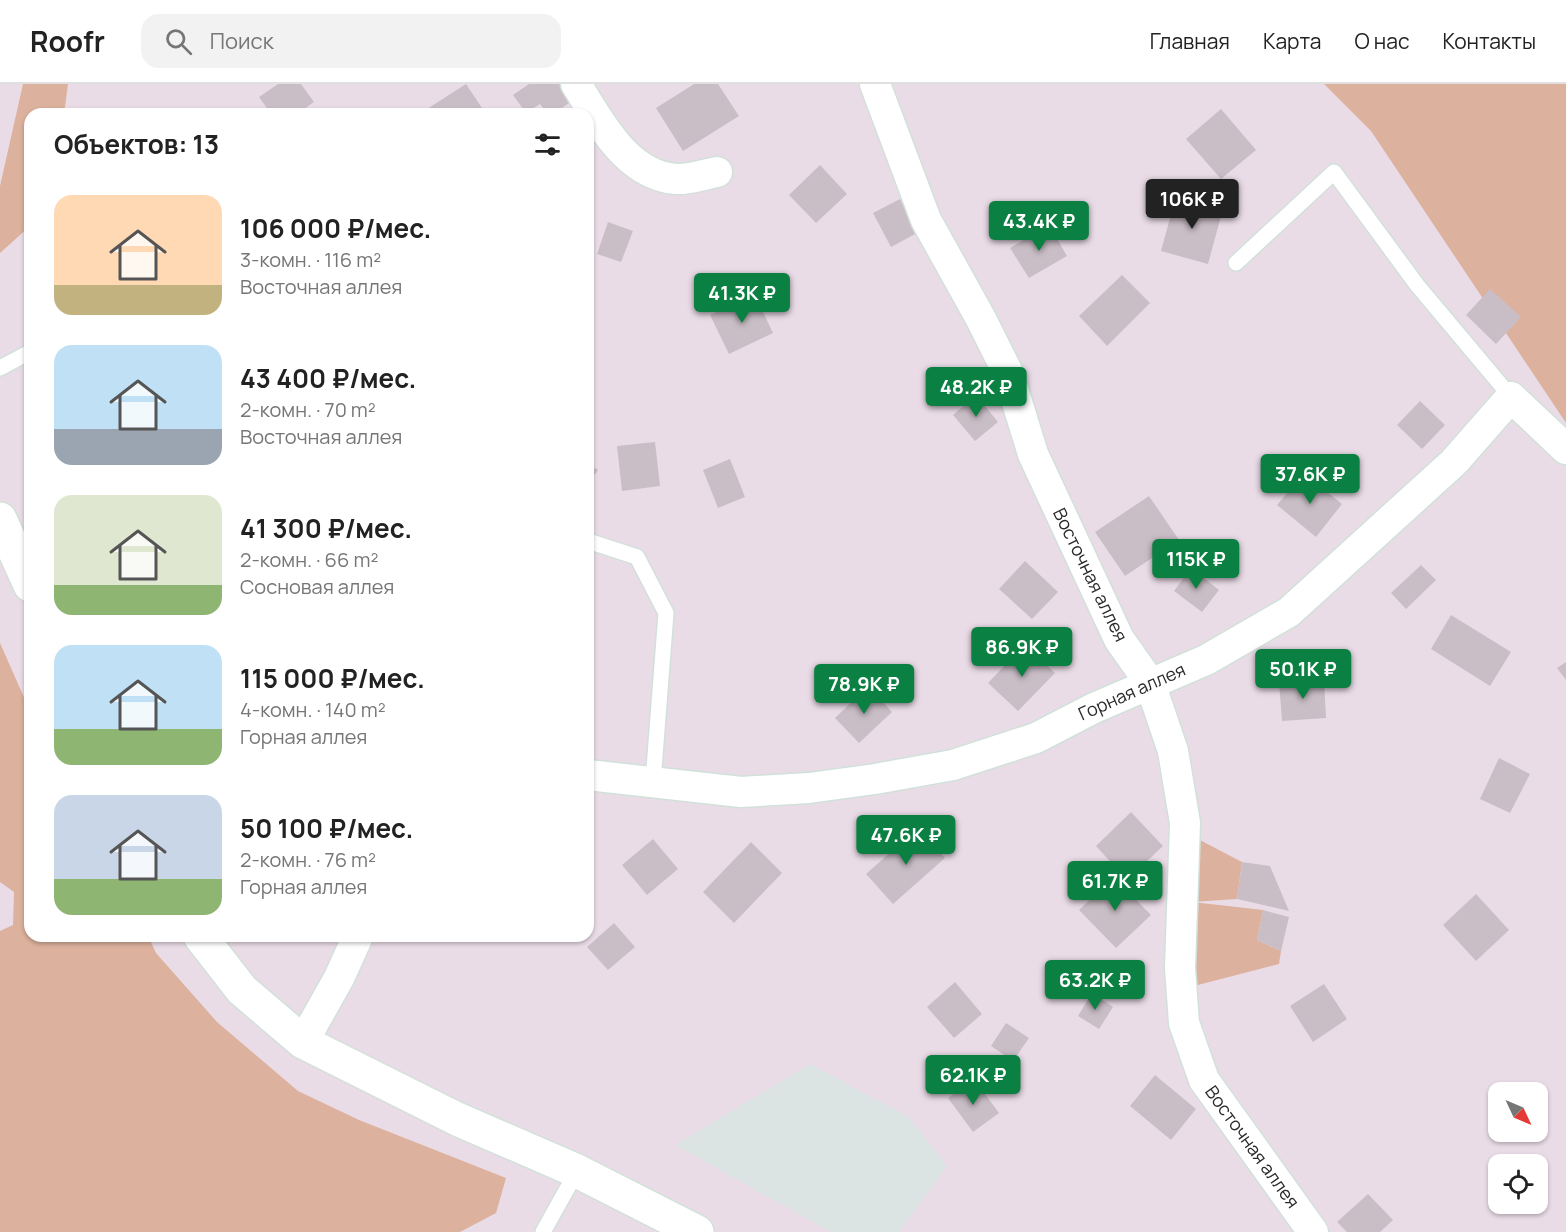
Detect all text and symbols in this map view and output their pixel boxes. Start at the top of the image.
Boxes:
search box [141,14,561,68]
text: Roofr [30,22,105,60]
icon: search [162,25,195,58]
text: Поиск [210,26,274,56]
text: Главная [1150,27,1230,55]
text: Карта [1263,27,1321,55]
text: О нас [1354,27,1410,55]
text: Контакты [1443,27,1536,55]
text: Объектов: 13 [54,126,219,162]
icon: filters [531,128,564,161]
pin: 106K ₽ [1143,179,1241,230]
text: 106K ₽ [1160,185,1224,212]
pin: 43.4K ₽ [984,201,1094,252]
text: 43.4K ₽ [1003,207,1075,234]
text: 106 000 ₽/мес. [240,210,431,246]
icon: home [102,219,174,291]
text: 3-комн. · 116 m² [240,246,381,273]
text: Восточная аллея [240,273,402,300]
pin: 41.3K ₽ [687,273,797,324]
text: 41.3K ₽ [708,279,776,306]
text: 43 400 ₽/мес. [240,360,416,396]
pin: 48.2K ₽ [921,367,1031,418]
icon: home [102,369,174,441]
text: 48.2K ₽ [940,373,1012,400]
text: 2-комн. · 70 m² [240,396,376,423]
text: Восточная аллея [240,423,402,450]
pin: 37.6K ₽ [1255,454,1365,505]
text: 37.6K ₽ [1275,460,1345,487]
street label: Восточная аллея [1048,504,1134,645]
text: 41 300 ₽/мес. [240,510,412,546]
icon: home [102,519,174,591]
pin: 115K ₽ [1147,539,1245,590]
text: 115K ₽ [1166,545,1226,572]
text: 2-комн. · 66 m² [240,546,378,573]
text: Сосновая аллея [240,573,394,600]
pin: 86.9K ₽ [967,627,1077,678]
text: 86.9K ₽ [985,633,1059,660]
pin: 50.1K ₽ [1248,649,1358,700]
text: 50.1K ₽ [1269,655,1337,682]
street label: Горная аллея [1074,657,1189,725]
text: 115 000 ₽/мес. [240,660,425,696]
pin: 78.9K ₽ [809,664,919,715]
icon: home [102,669,174,741]
text: 78.9K ₽ [828,670,900,697]
text: 4-комн. · 140 m² [240,696,386,723]
text: Горная аллея [240,723,367,750]
text: 50 100 ₽/мес. [240,810,413,846]
pin: 47.6K ₽ [851,815,961,866]
icon: home [102,819,174,891]
text: 47.6K ₽ [870,821,942,848]
text: 2-комн. · 76 m² [240,846,376,873]
pin: 61.7K ₽ [1060,861,1170,912]
text: 61.7K ₽ [1081,867,1149,894]
text: Горная аллея [240,873,367,900]
pin: 63.2K ₽ [1040,960,1150,1011]
text: 63.2K ₽ [1059,966,1131,993]
pin: 62.1K ₽ [918,1055,1028,1106]
text: 62.1K ₽ [939,1061,1007,1088]
street label: Восточная аллея [1200,1080,1305,1213]
north arrow [1488,1082,1548,1142]
map controls [1488,1082,1548,1214]
button: locate [1488,1154,1548,1214]

